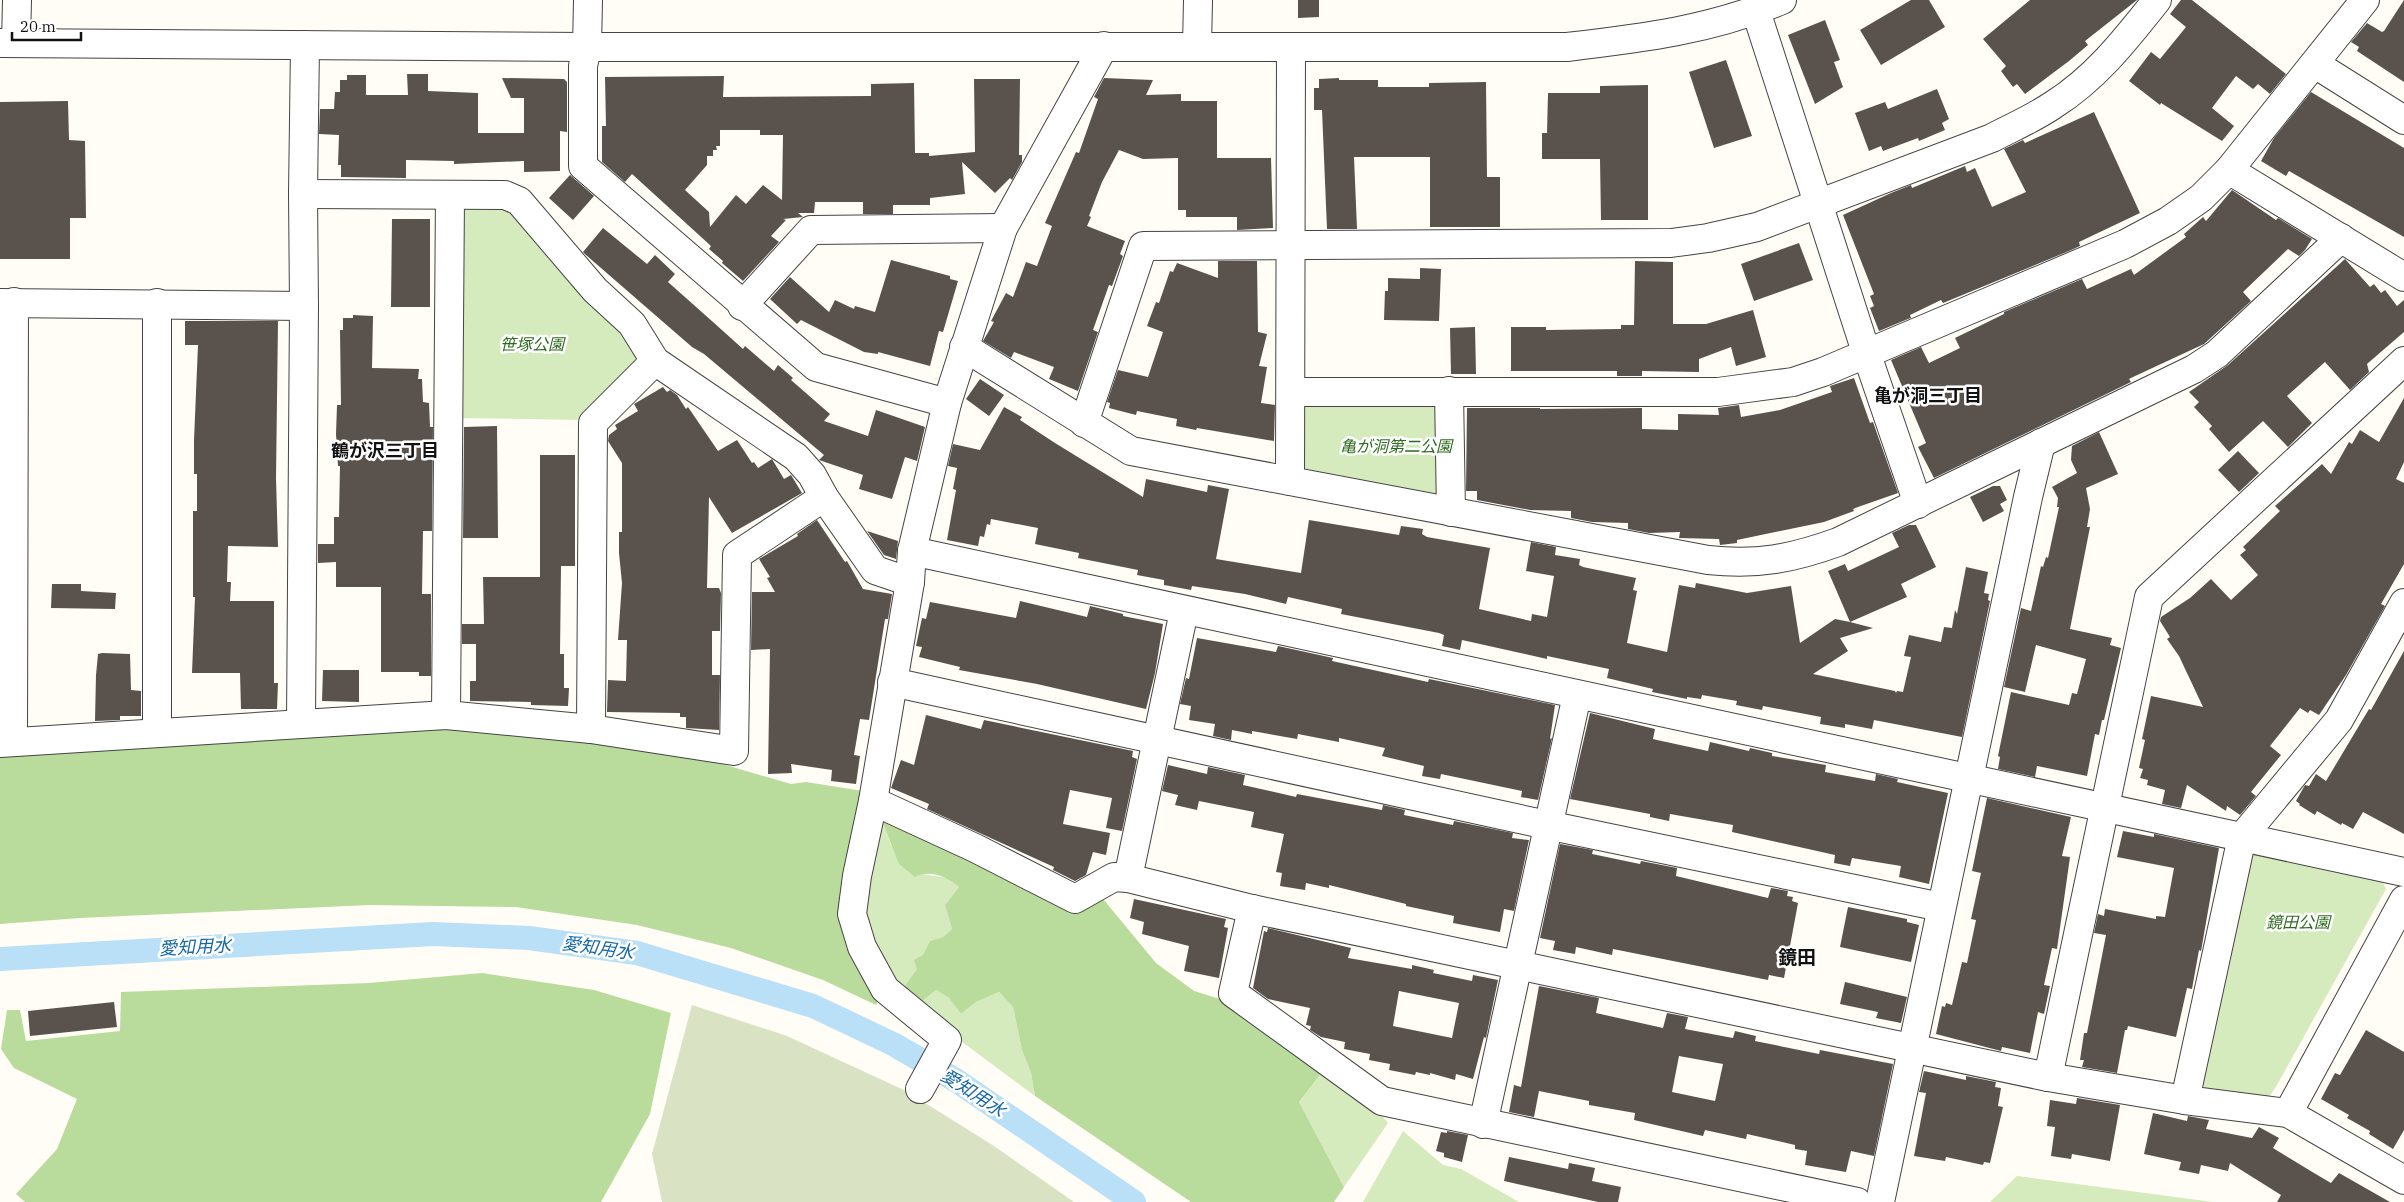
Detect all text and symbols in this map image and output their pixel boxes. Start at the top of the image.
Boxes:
scale bar [12,10,81,42]
text: 20 m [20,17,56,36]
park label: 笹塚公園 [500,334,566,354]
district label: 亀が洞三丁目 [1874,384,1982,407]
park label: 亀が洞第二公園 [1340,436,1454,456]
district label: 鶴が沢三丁目 [331,439,439,462]
park label: 鏡田公園 [2266,912,2332,932]
water label: 愛知用水 [561,931,637,964]
water label: 愛知用水 [158,933,234,960]
district label: 鏡田 [1778,945,1816,969]
water label: 愛知用水 [937,1063,1011,1123]

